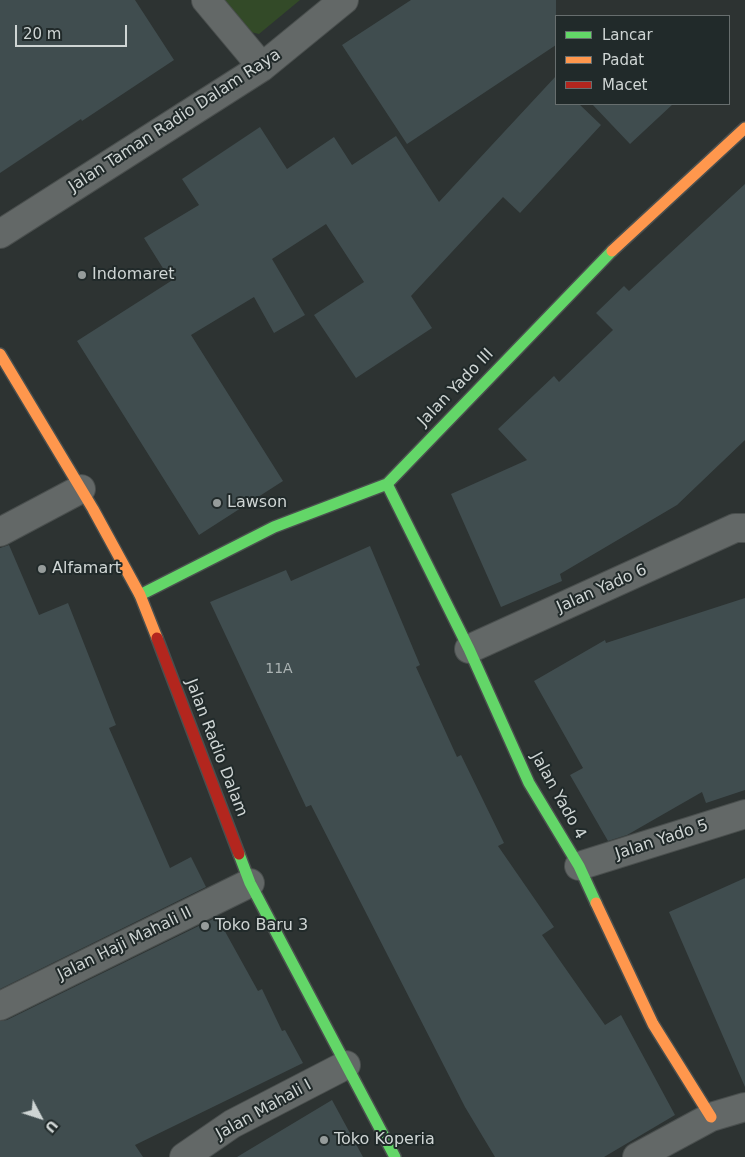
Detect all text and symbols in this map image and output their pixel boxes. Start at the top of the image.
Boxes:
scale bar [18,15,130,47]
legend [555,15,730,105]
text: 20 m [23,25,61,43]
text: Lancar [602,26,653,44]
street label: Jalan Taman Radio Dalam Raya [66,45,284,197]
text: Padat [602,51,644,69]
text: Macet [602,76,648,94]
place label: Indomaret [92,265,175,285]
marker: Indomaret [76,269,88,281]
street label: Jalan Yado III [414,345,498,431]
place label: Lawson [227,493,287,513]
marker: Lawson [211,497,223,509]
place label: Alfamart [52,559,121,579]
street label: Jalan Yado 6 [554,561,650,617]
marker: Alfamart [36,563,48,575]
house number: 11A [265,661,293,677]
street label: Jalan Radio Dalam [181,676,251,820]
street label: Jalan Yado 4 [526,749,590,843]
street label: Jalan Yado 5 [613,816,711,864]
street label: Jalan Haji Mahali II [55,903,195,985]
place label: Toko Baru 3 [215,916,308,936]
marker: Toko Baru 3 [199,920,211,932]
street label: Jalan Mahali I [213,1076,315,1144]
north arrow [15,1092,65,1142]
text: U [42,1117,61,1136]
place label: Toko Koperia [334,1130,435,1150]
marker: Toko Koperia [318,1134,330,1146]

